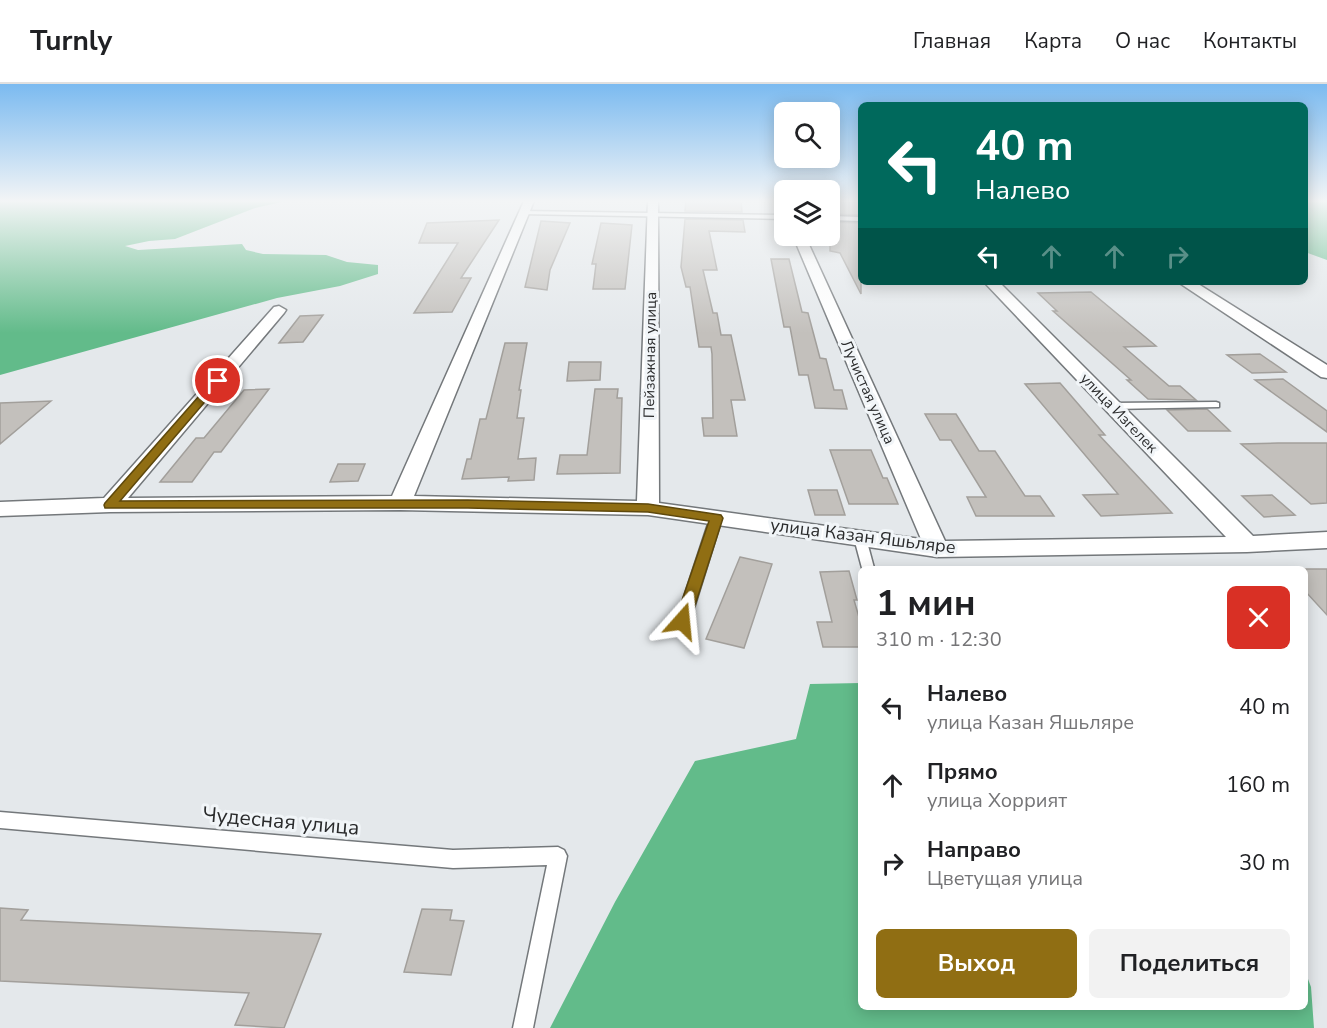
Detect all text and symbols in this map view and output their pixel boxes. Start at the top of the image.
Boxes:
text: Turnly [30,22,112,60]
text: Главная [913,27,991,55]
text: Карта [1024,27,1082,55]
text: О нас [1115,27,1170,55]
text: Контакты [1203,27,1297,55]
map controls [774,102,840,246]
button: search [774,102,840,168]
text: 40 m [975,118,1074,175]
icon: left [876,126,954,204]
text: Налево [975,172,1070,209]
button: layers [774,180,840,246]
icon: left [972,240,1005,273]
icon: ahead [1035,240,1068,273]
icon: ahead [1098,240,1131,273]
icon: right [1161,240,1194,273]
street label: Пейзажная улица [639,292,661,418]
street label: Лучистая улица [836,337,900,447]
pin [192,355,243,406]
icon: arrive [201,364,234,397]
street label: улица Изгелек [1076,369,1162,457]
street label: улица Казан Яшьляре [769,513,957,559]
text: 1 мин [876,579,976,628]
button: close [1227,586,1290,649]
position arrow [650,589,714,653]
text: 310 m · 12:30 [876,626,1002,653]
text: Налево [927,679,1007,709]
icon: left [876,691,909,724]
text: 40 m [1239,692,1290,722]
text: улица Казан Яшьляре [927,709,1134,736]
text: Прямо [927,757,998,787]
icon: ahead [876,769,909,802]
text: 160 m [1226,770,1290,800]
text: улица Хоррият [927,787,1067,814]
street label: Чудесная улица [201,800,361,842]
text: Направо [927,835,1021,865]
icon: right [876,847,909,880]
text: 30 m [1239,848,1290,878]
text: Цветущая улица [927,865,1083,892]
button: Выход [876,929,1077,998]
button: Поделиться [1089,929,1290,998]

